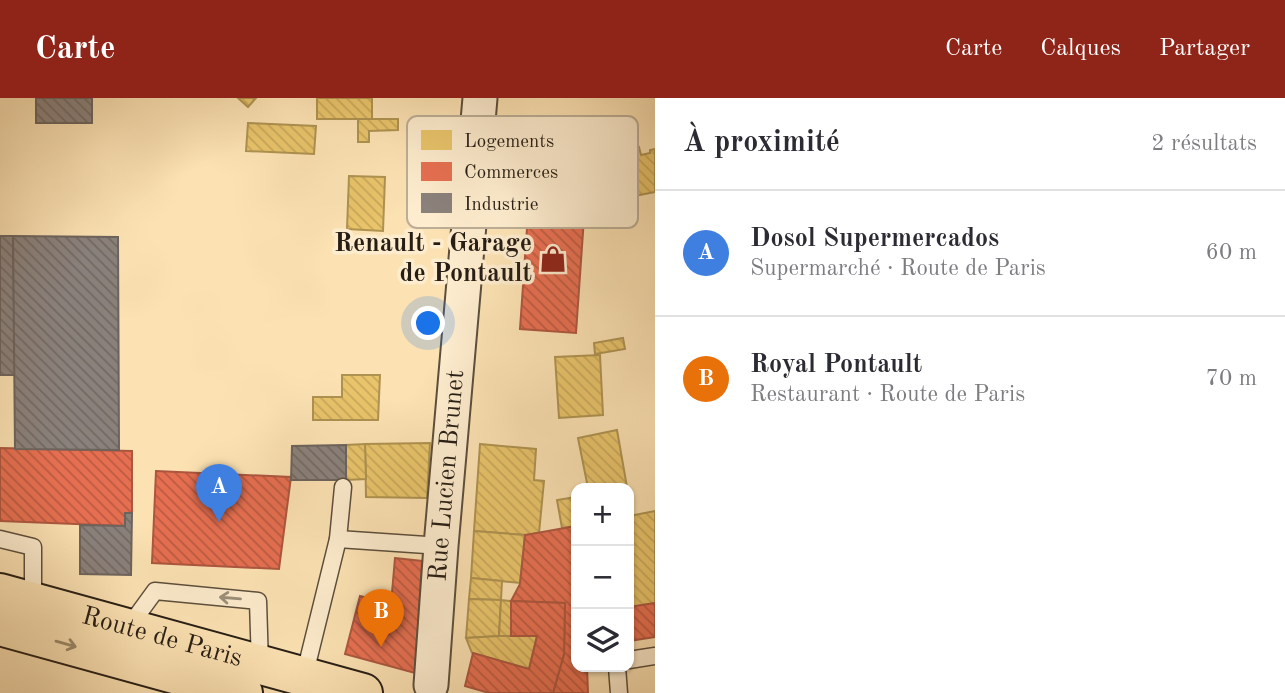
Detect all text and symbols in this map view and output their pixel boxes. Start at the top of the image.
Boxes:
text: Carte [35,33,115,66]
text: Carte [945,37,1002,61]
text: Calques [1040,37,1121,61]
text: Partager [1159,37,1250,61]
legend [407,116,638,228]
text: À proximité [683,128,840,158]
text: 2 résultats [1151,132,1257,155]
text: Logements [464,133,554,152]
text: Commerces [464,164,558,183]
text: Industrie [464,196,538,215]
text: Dosol Supermercados [750,226,999,252]
place label: Renault - Garage de Pontault [334,231,532,287]
text: A [697,241,715,264]
text: 60 m [1206,241,1257,264]
shop icon: Renault - Garage de Pontault [538,244,568,274]
text: Supermarché · Route de Paris [750,257,1046,280]
your location [411,306,445,340]
text: Royal Pontault [750,352,922,378]
text: B [698,367,714,390]
text: 70 m [1206,367,1257,390]
street label: Rue Lucien Brunet [425,369,469,582]
text: Restaurant · Route de Paris [750,383,1025,406]
pin: A [196,464,242,522]
map controls [571,483,634,672]
button: + [571,483,634,546]
button: − [571,546,634,609]
pin: B [358,589,404,647]
one-way arrow [219,591,241,604]
street label: Route de Paris [79,603,245,672]
button: layers [571,609,634,672]
one-way arrow [55,639,77,652]

